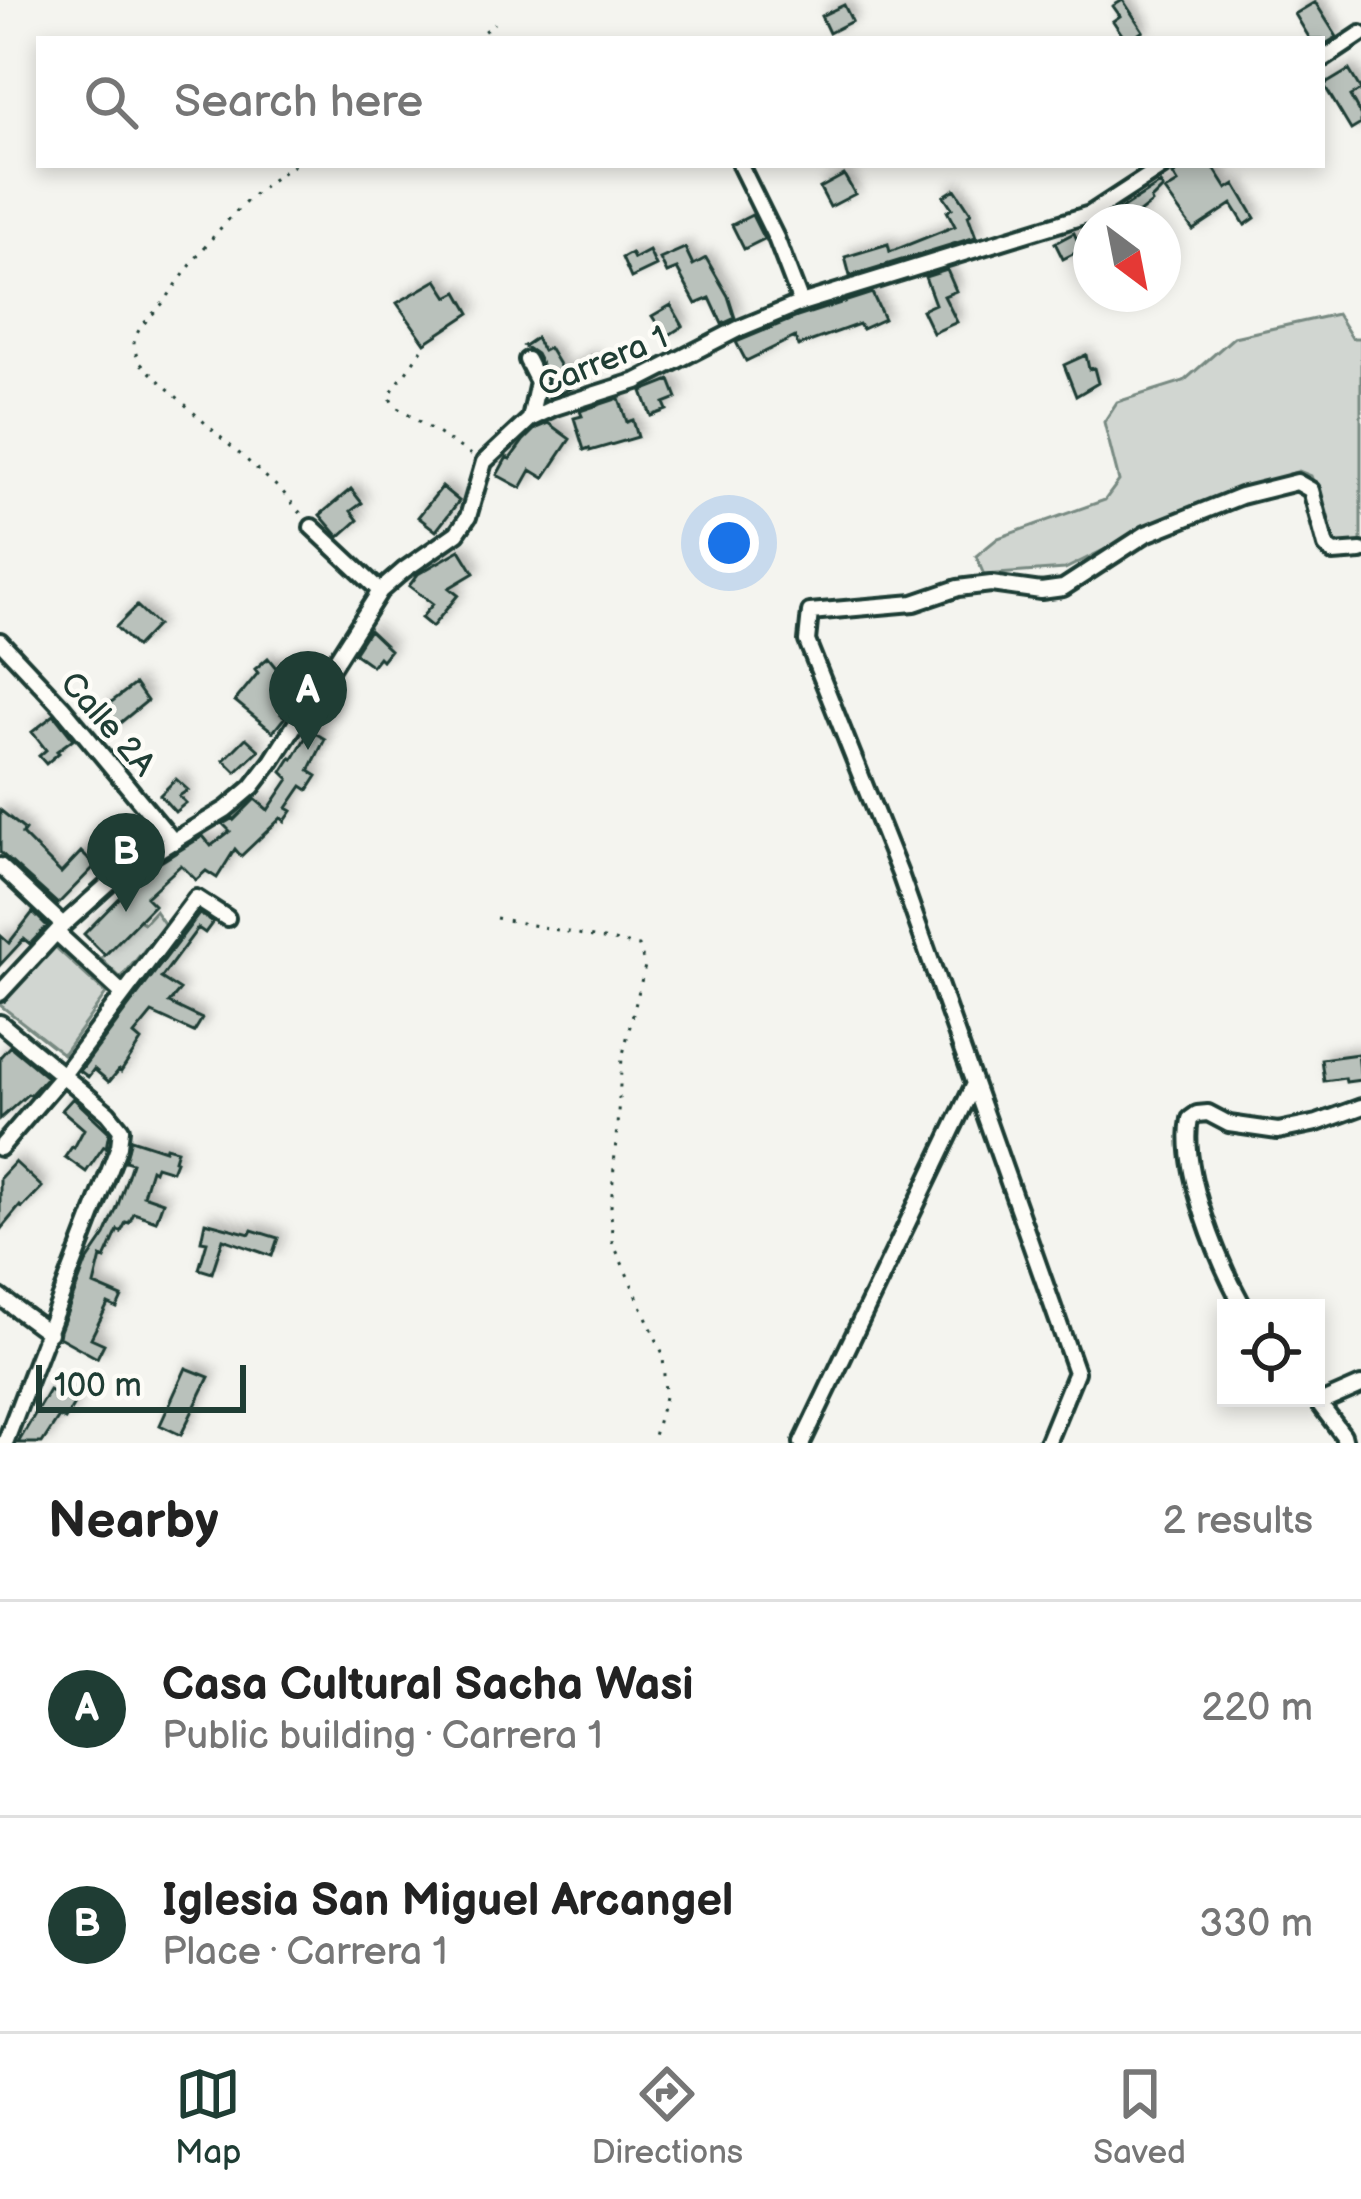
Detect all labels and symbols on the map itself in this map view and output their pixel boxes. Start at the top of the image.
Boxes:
north arrow [1073,204,1181,312]
street label: Carrera 1 [532,318,674,406]
your location [699,513,759,573]
pin: A [269,651,347,750]
street label: Calle 2A [51,664,164,785]
pin: B [87,813,165,912]
scale bar [36,1359,246,1412]

